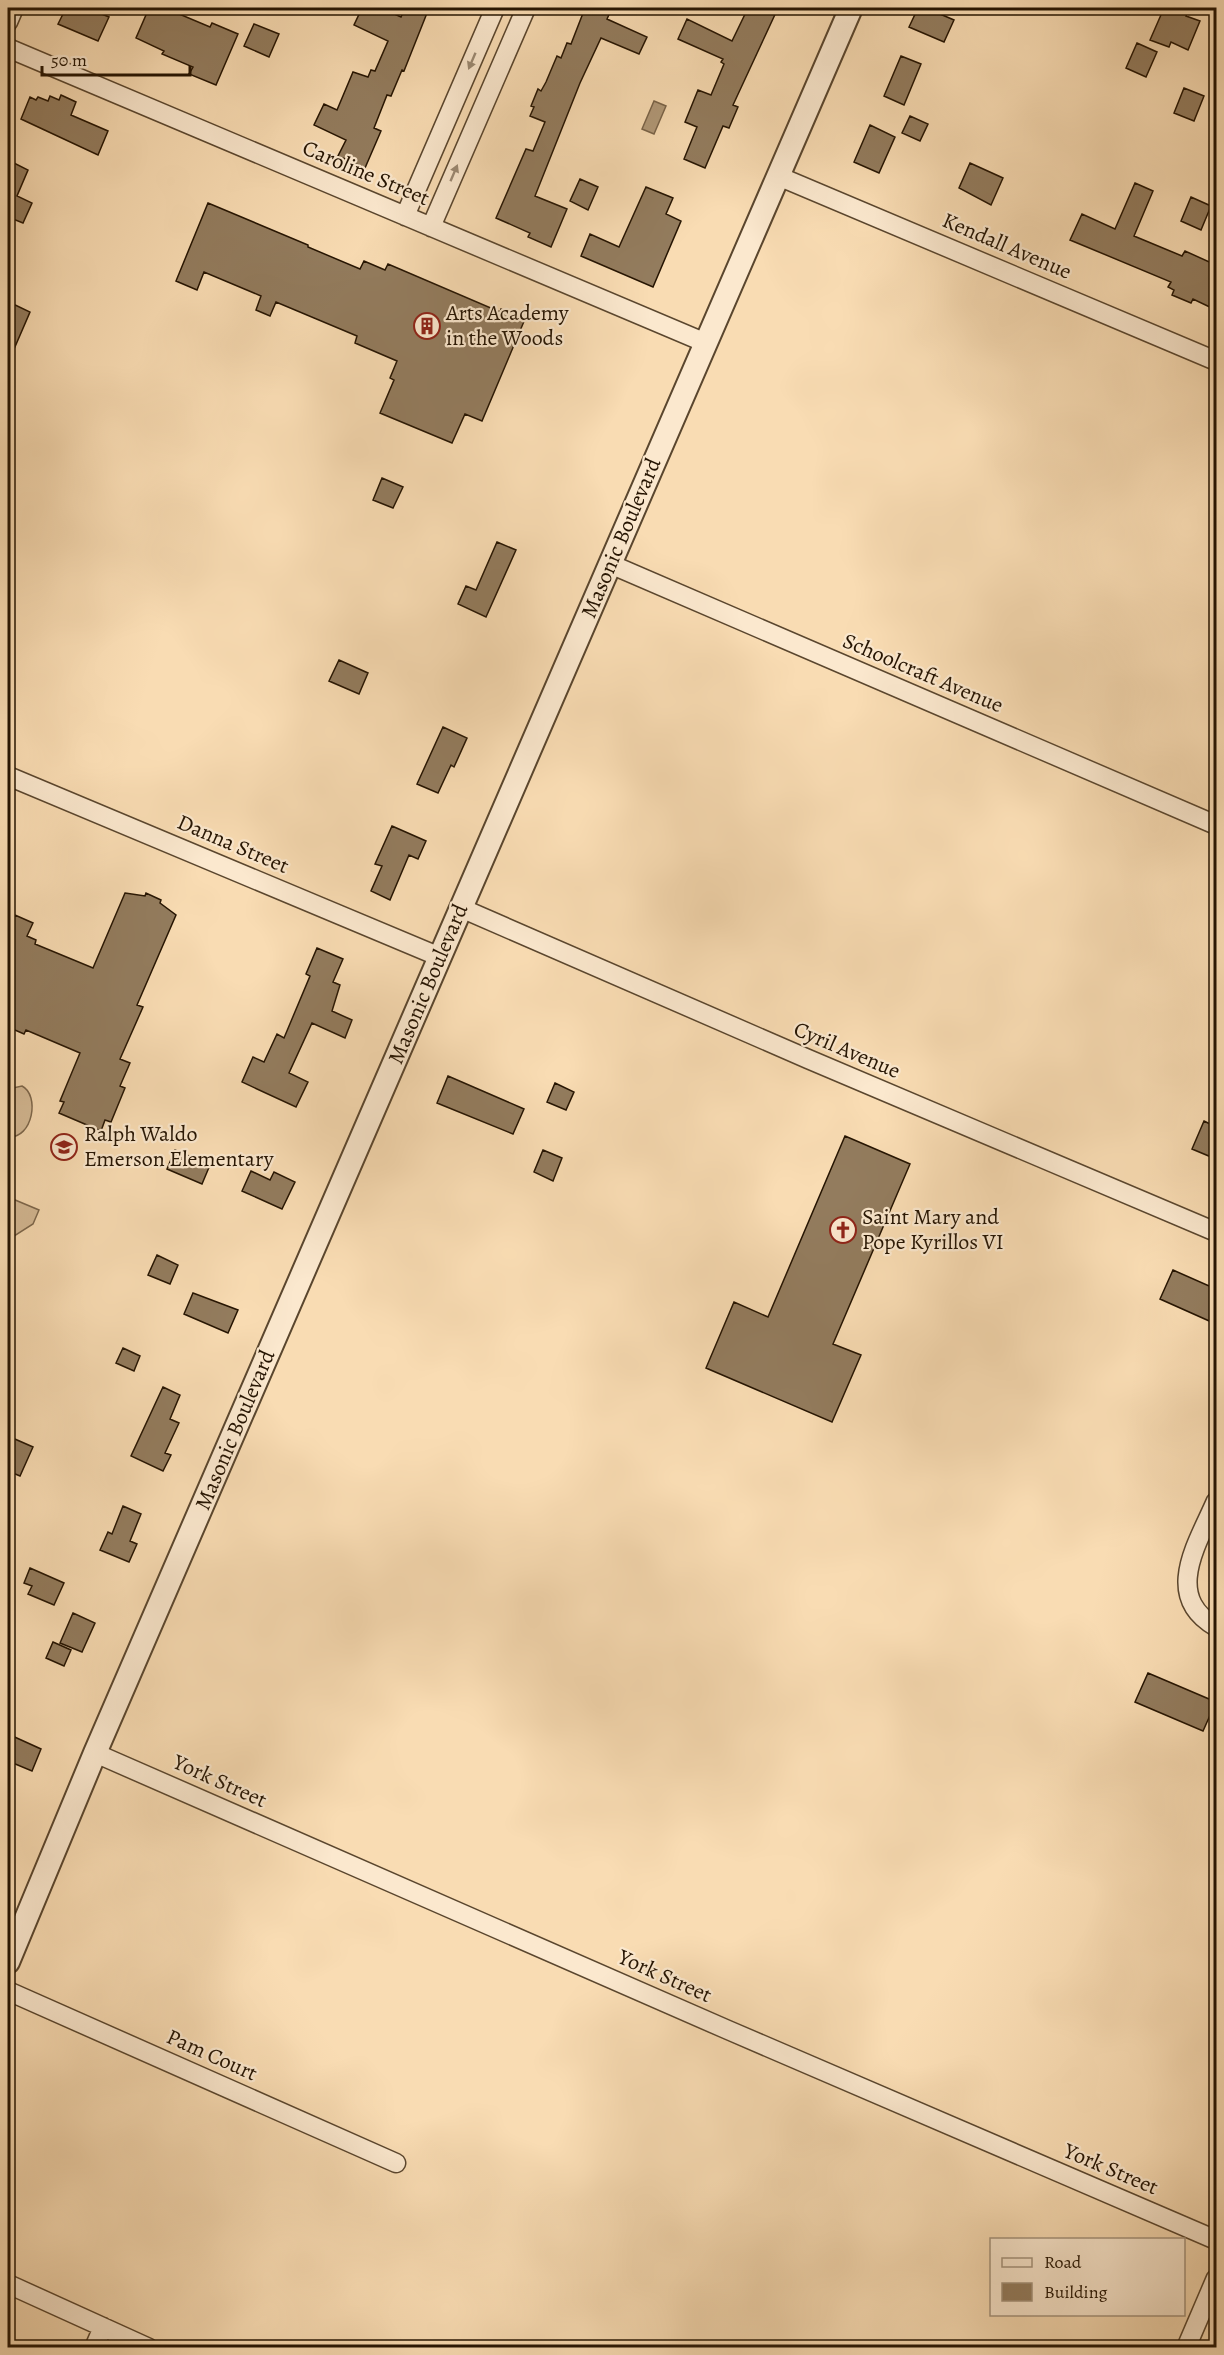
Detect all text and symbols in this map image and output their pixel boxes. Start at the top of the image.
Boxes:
scale bar [42,39,190,77]
text: 50 m [51,48,87,72]
one-way arrow [467,53,477,71]
street label: Caroline Street [298,133,434,213]
one-way arrow [449,164,459,182]
street label: Kendall Avenue [938,205,1076,287]
place label: Arts Academy in the Woods [445,298,569,353]
building icon: Arts Academy in the Woods [412,311,442,341]
street label: Masonic Boulevard [574,453,668,623]
street label: Schoolcraft Avenue [838,626,1008,720]
street label: Danna Street [173,807,293,881]
street label: Masonic Boulevard [381,899,475,1069]
street label: Cyril Avenue [789,1014,905,1086]
place label: Ralph Waldo Emerson Elementary [84,1119,274,1174]
school or university icon: Ralph Waldo Emerson Elementary [49,1132,79,1162]
place label: Saint Mary and Pope Kyrillos VI [862,1202,1004,1257]
church icon: Saint Mary and Pope Kyrillos VI [828,1215,858,1245]
street label: Masonic Boulevard [188,1345,282,1515]
street label: York Street [167,1747,272,1815]
street label: York Street [612,1942,717,2010]
street label: Pam Court [162,2022,262,2088]
street label: York Street [1058,2135,1163,2202]
legend [990,2238,1185,2316]
text: Road [1044,2250,1082,2274]
text: Building [1044,2280,1108,2304]

